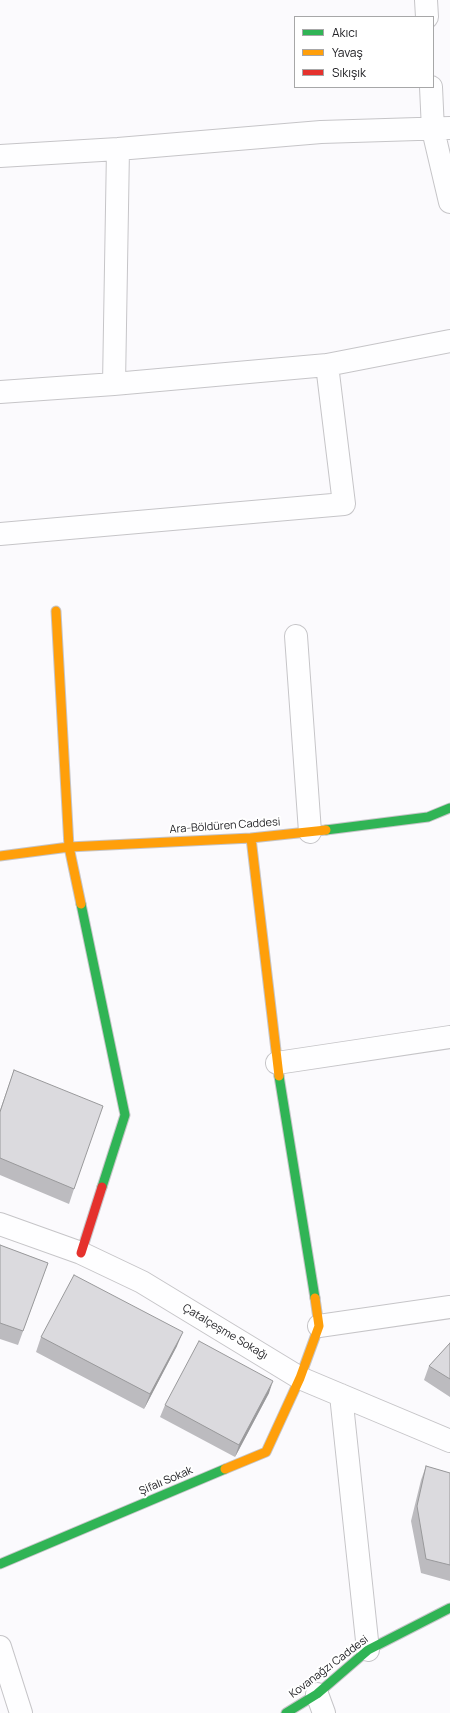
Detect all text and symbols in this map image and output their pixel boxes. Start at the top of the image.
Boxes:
legend [294,16,434,88]
text: Akıcı [332,24,358,41]
text: Yavaş [332,44,363,61]
text: Sıkışık [332,64,366,81]
street label: Ara-Böldüren Caddesi [169,816,281,836]
street label: Çatalçeşme Sokağı [180,1301,270,1363]
street label: Şifalı Sokak [137,1464,195,1498]
street label: Kovanağzı Caddesi [287,1633,371,1701]

